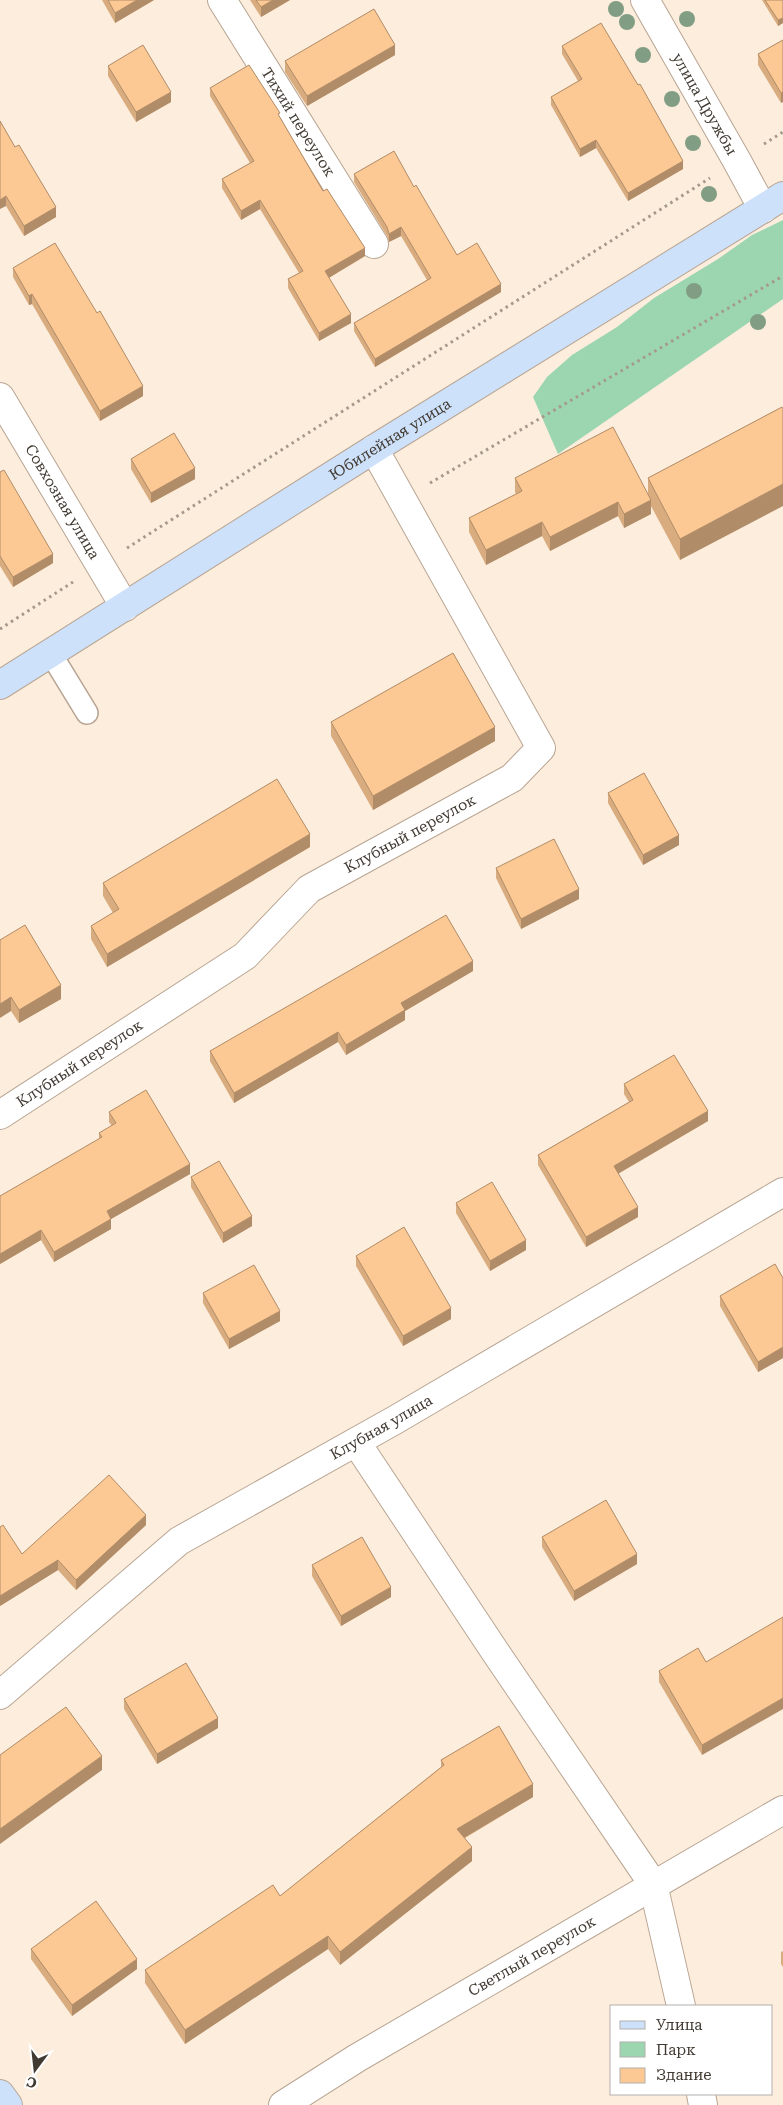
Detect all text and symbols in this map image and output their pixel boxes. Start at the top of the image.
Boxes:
street label: улица Дружбы [668,50,741,158]
street label: Тихий переулок [257,64,339,180]
street label: Юбилейная улица [326,395,454,484]
street label: Совхозная улица [21,441,103,562]
street label: Клубный переулок [341,790,479,877]
street label: Клубный переулок [13,1015,147,1111]
street label: Клубная улица [327,1391,435,1464]
street label: Светлый переулок [465,1912,599,2000]
legend [610,2005,773,2095]
text: Улица [656,2016,702,2034]
text: Парк [656,2041,696,2059]
north arrow [10,2045,60,2095]
text: Здание [656,2066,712,2084]
text: С [25,2074,38,2092]

